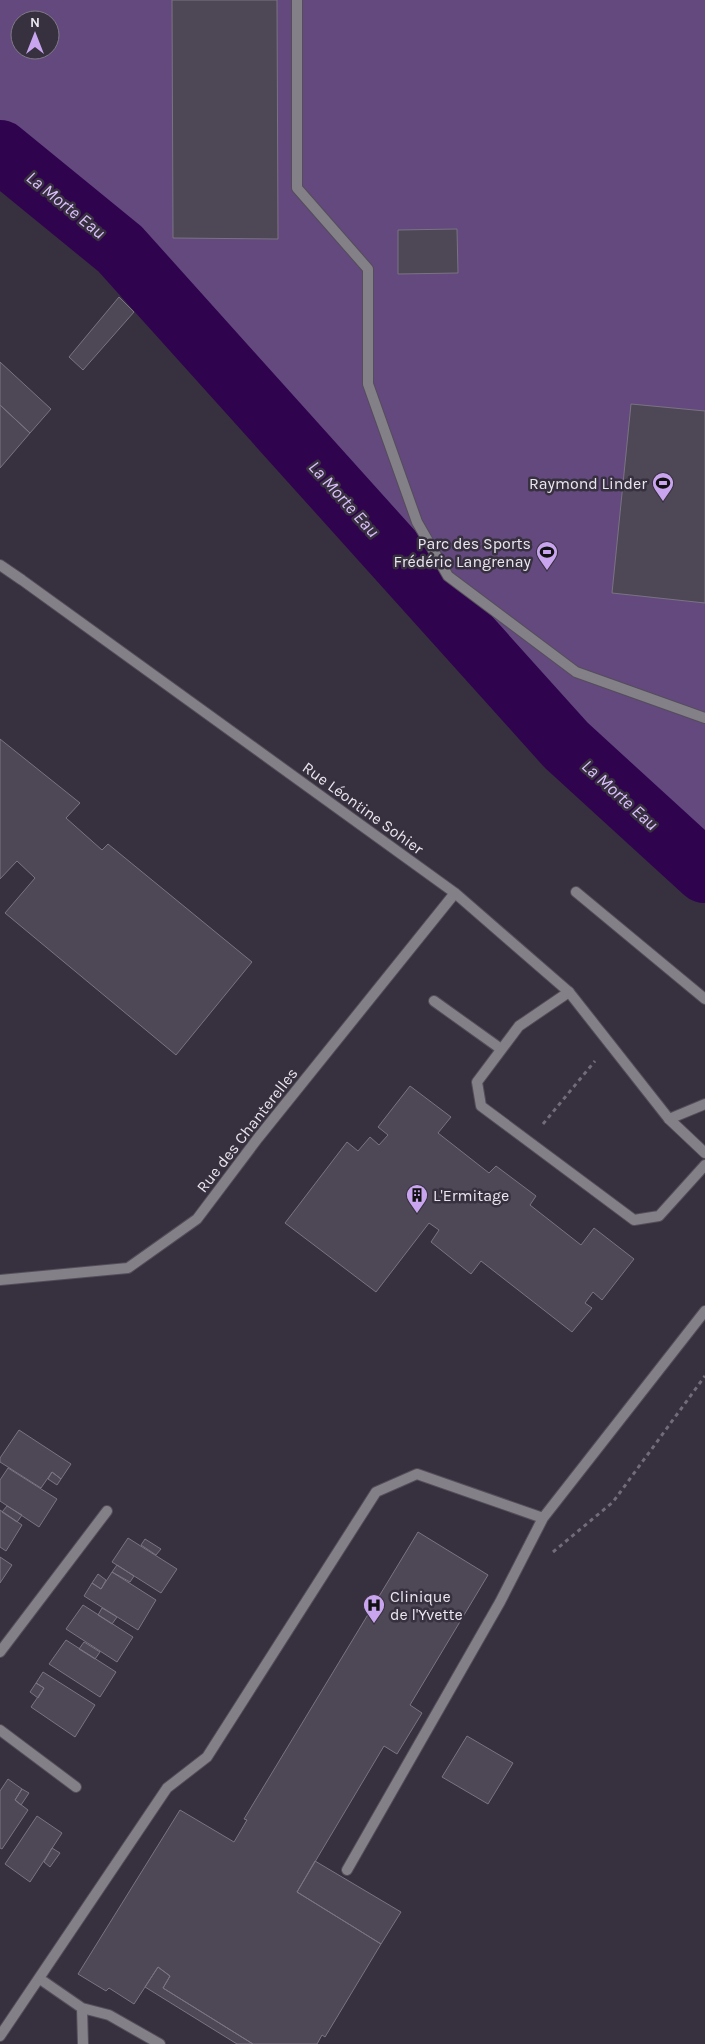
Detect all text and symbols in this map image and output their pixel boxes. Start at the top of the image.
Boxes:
north arrow [10,10,60,60]
text: N [30,14,40,31]
water label: La Morte Eau [22,166,110,244]
water label: La Morte Eau [304,456,384,542]
sports icon: Raymond Linder [651,471,675,502]
place label: Raymond Linder [529,474,647,493]
place label: Parc des Sports Frédéric Langrenay [393,534,532,571]
sports icon: Parc des Sports Frédéric Langrenay [535,540,559,571]
water label: La Morte Eau [577,755,663,835]
street label: Rue Léontine Sohier [299,758,427,858]
street label: Rue des Chanterelles [192,1064,302,1196]
building icon: L'Ermitage [405,1183,429,1214]
place label: L'Ermitage [433,1186,509,1205]
place label: Clinique de l'Yvette [390,1587,463,1624]
hospital icon: Clinique de l'Yvette [362,1593,386,1624]

